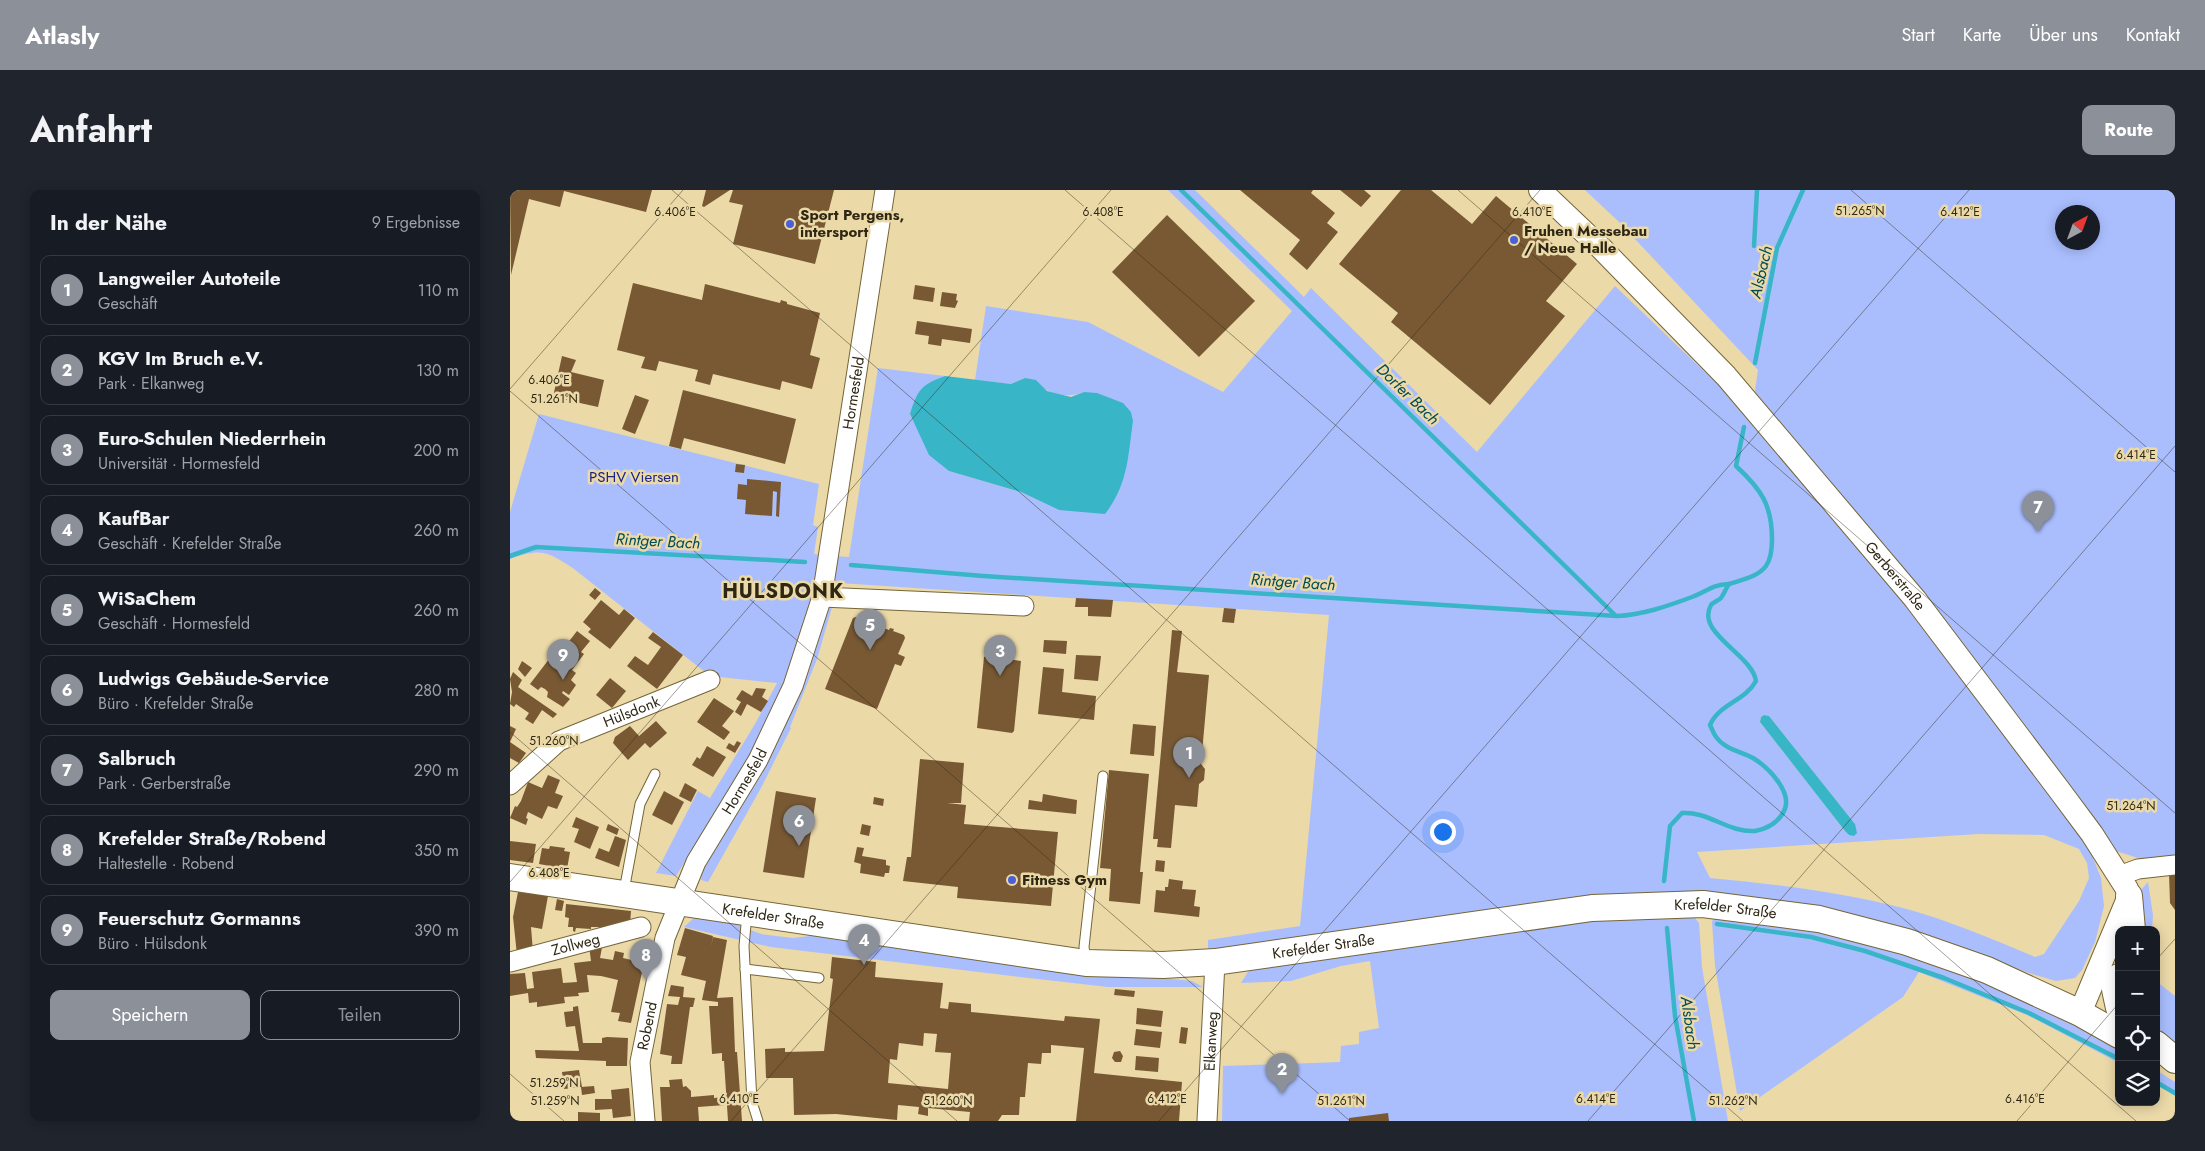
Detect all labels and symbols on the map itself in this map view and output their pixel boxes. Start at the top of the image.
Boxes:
text: 51.265°N [1836,202,1884,220]
text: 6.406°E [654,203,696,221]
text: 6.408°E [1082,203,1124,221]
text: 6.410°E [1512,203,1552,221]
text: 6.412°E [1940,203,1980,221]
place label: Sport Pergens, intersport [800,204,905,243]
north arrow [2055,205,2100,250]
marker: Sport Pergens, intersport [784,218,796,230]
place label: Fruhen Messebau / Neue Halle [1524,220,1647,259]
marker: Fruhen Messebau / Neue Halle [1508,234,1520,246]
water label: Alsbach [1744,243,1778,302]
street label: Hormesfeld [837,355,870,431]
water label: Dorfer Bach [1371,358,1445,430]
text: 6.406°E [528,371,570,389]
text: 51.261°N [530,390,578,408]
text: 6.414°E [2116,446,2156,464]
park label: PSHV Viersen [589,466,679,488]
pin: 7 [2022,491,2054,532]
water label: Rintger Bach [615,527,701,555]
street label: Gerberstraße [1860,537,1931,615]
water label: Rintger Bach [1250,568,1336,596]
district label: HÜLSDONK [722,577,844,606]
pin: 5 [854,609,886,650]
pin: 3 [984,635,1016,676]
pin: 9 [547,639,579,680]
street label: Hülsdonk [600,690,663,733]
text: 51.260°N [529,732,579,750]
pin: 1 [1173,737,1205,778]
street label: Hormesfeld [716,745,773,819]
text: 51.264°N [2106,797,2156,815]
pin: 6 [783,805,815,846]
your location [1430,819,1456,845]
text: 6.408°E [528,864,570,882]
place label: Fitness Gym [1022,869,1107,891]
marker: Fitness Gym [1006,874,1018,886]
street label: Krefelder Straße [1674,893,1778,924]
street label: Krefelder Straße [721,898,826,935]
pin: 4 [848,924,880,965]
street label: Zollweg [549,927,602,961]
street label: Krefelder Straße [1271,928,1376,965]
pin: 8 [630,939,662,980]
water label: Alsbach [1675,994,1705,1051]
street label: Robend [632,1000,663,1052]
street label: Elkanweg [1199,1011,1224,1071]
pin: 2 [1266,1053,1298,1094]
text: 51.259°N [530,1074,578,1092]
text: 6.410°E [719,1090,759,1108]
text: 6.412°E [1147,1090,1187,1108]
text: 6.414°E [1576,1090,1616,1108]
text: 6.416°E [2005,1090,2045,1108]
text: 51.259°N [531,1092,579,1110]
text: 51.260°N [923,1092,973,1110]
text: 51.261°N [1317,1092,1365,1110]
text: 51.262°N [1709,1092,1757,1110]

